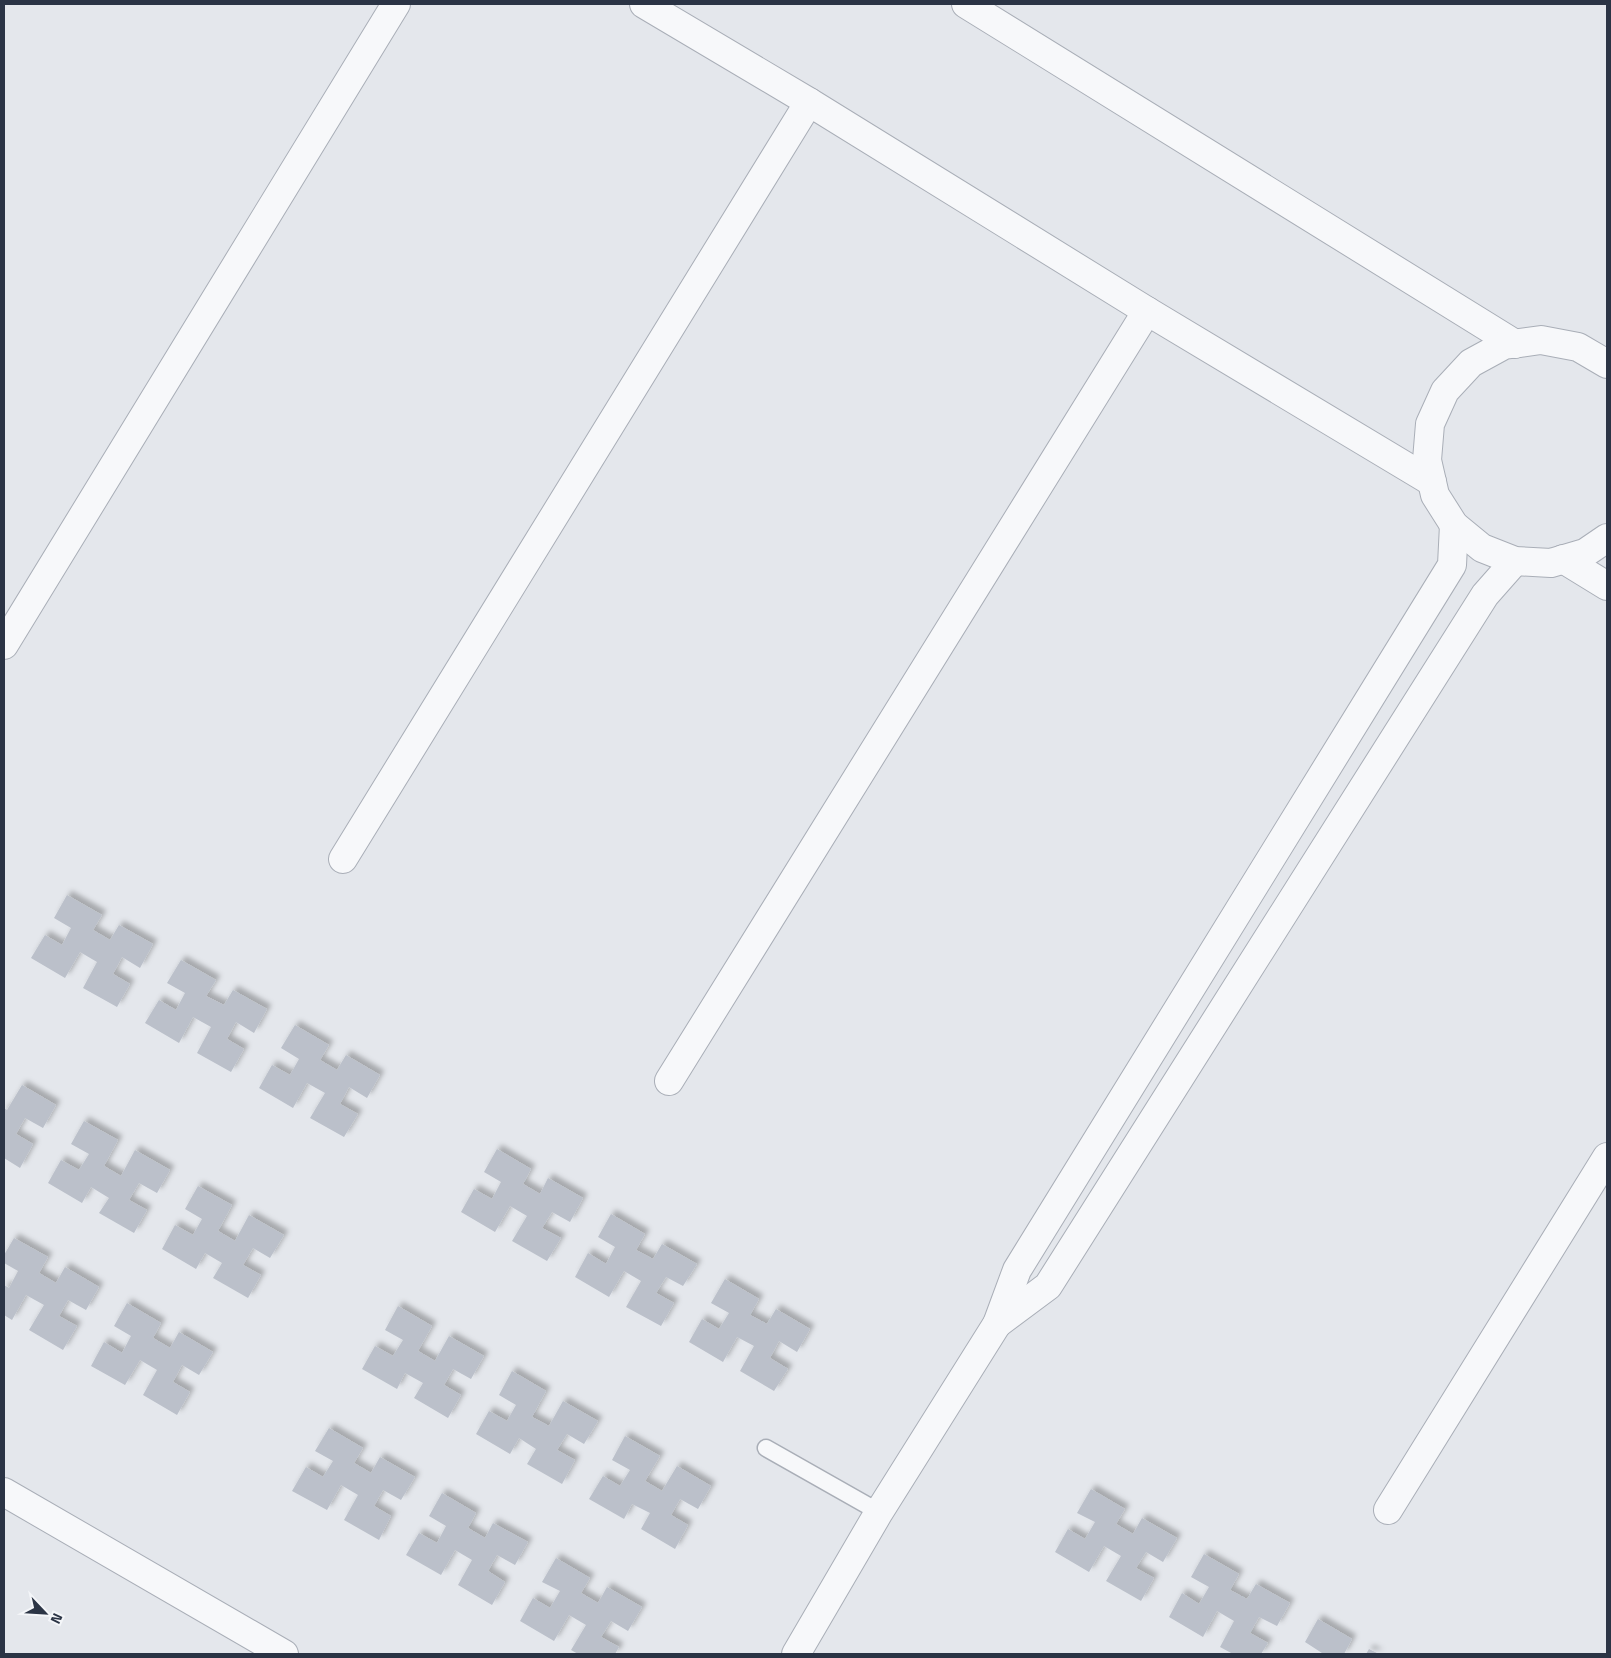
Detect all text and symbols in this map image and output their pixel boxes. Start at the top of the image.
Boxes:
north arrow [20,1588,70,1638]
text: N [46,1610,69,1628]

